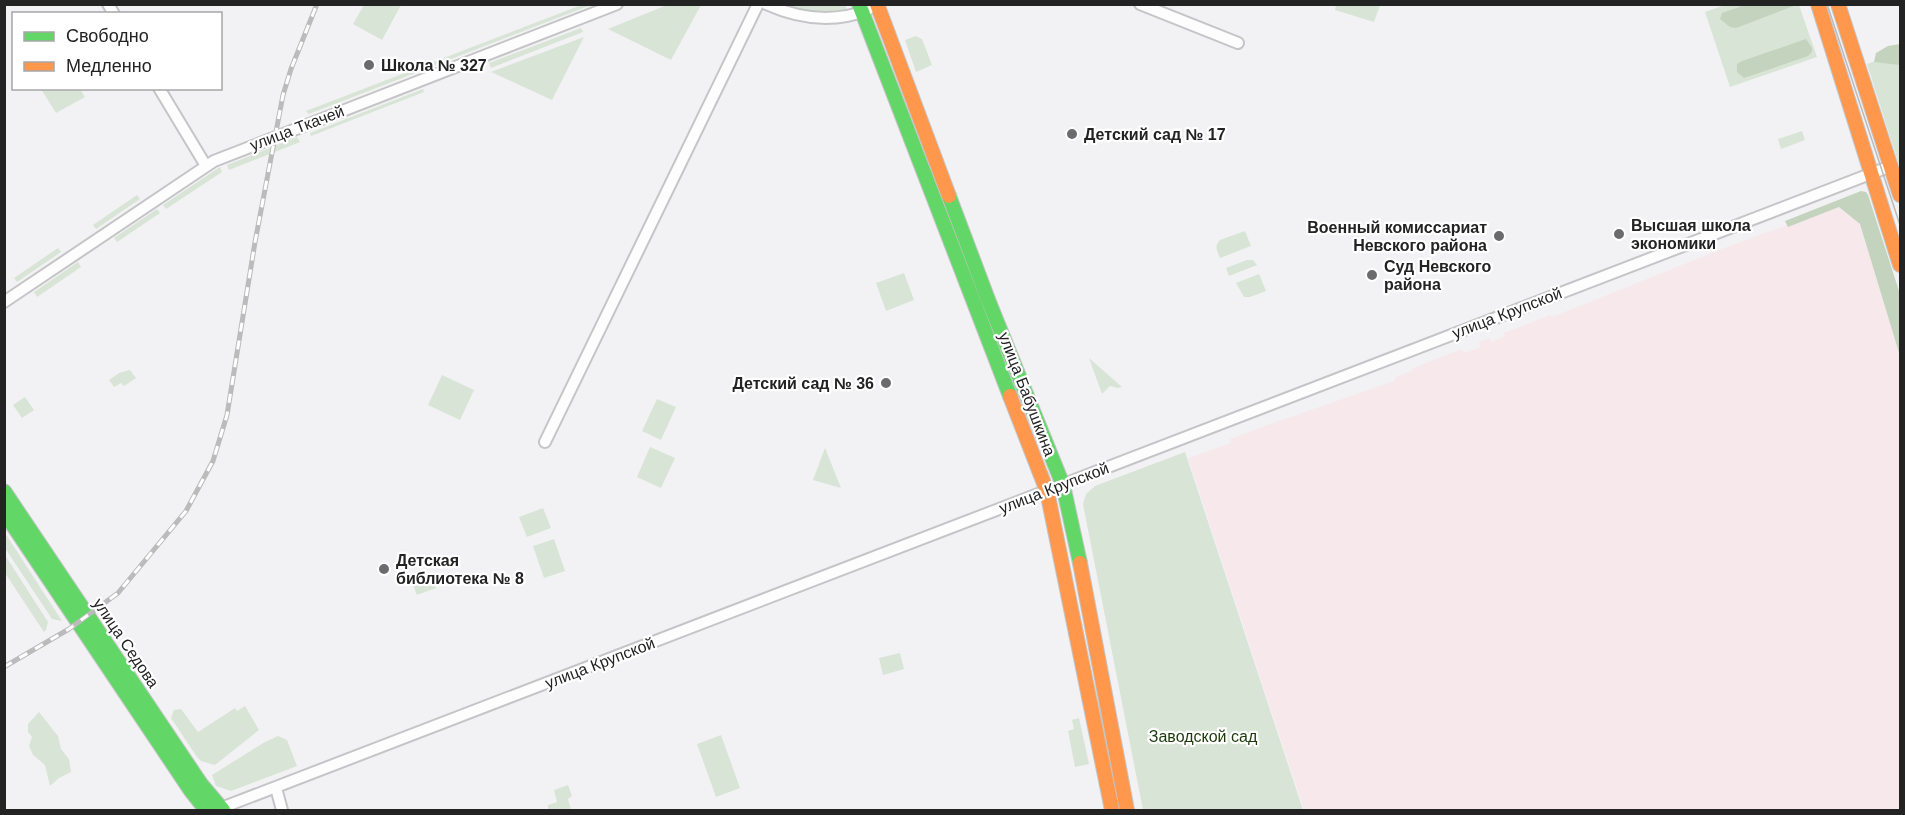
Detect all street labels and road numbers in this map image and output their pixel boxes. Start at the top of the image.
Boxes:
street label: улица Ткачей [247,102,347,154]
street label: улица Крупской [1450,284,1564,342]
street label: улица Бабушкина [996,330,1058,458]
street label: улица Крупской [997,459,1111,517]
street label: улица Седова [90,595,162,691]
street label: улица Крупской [543,634,657,692]

